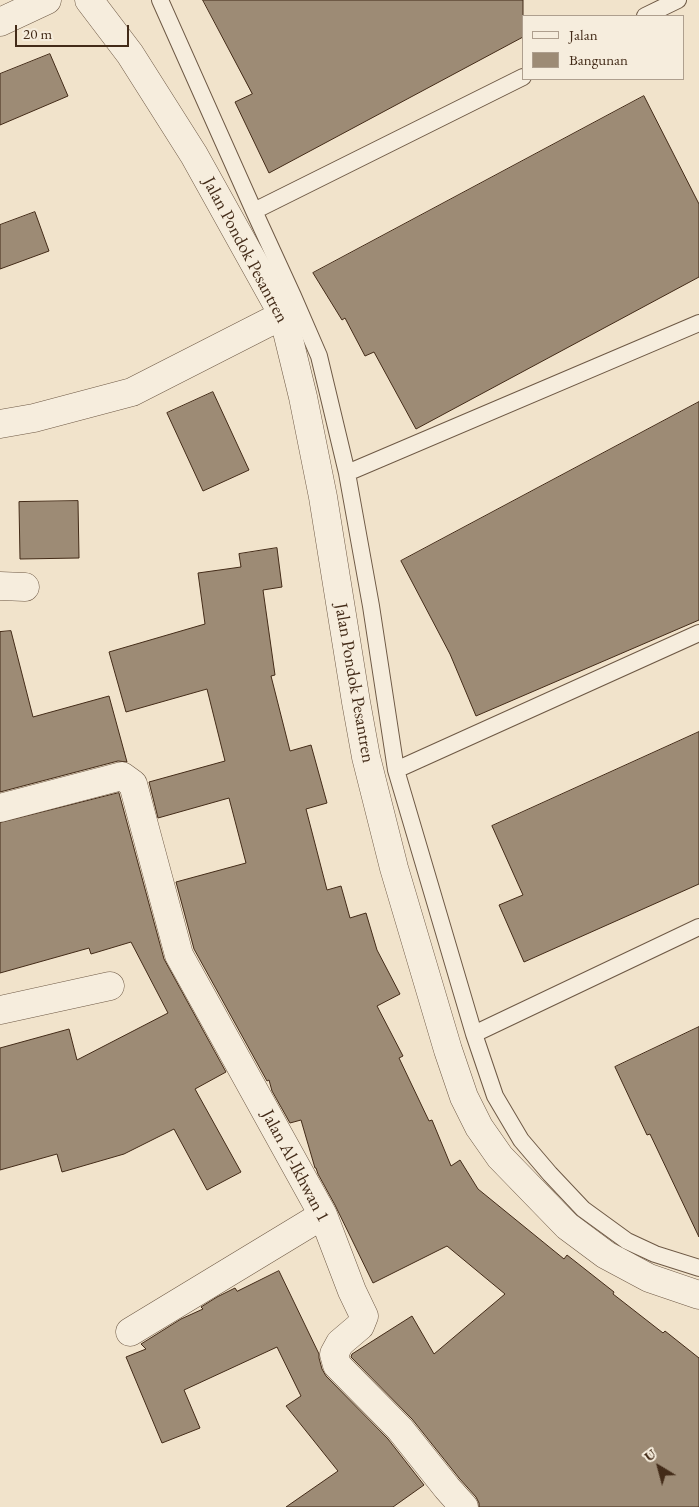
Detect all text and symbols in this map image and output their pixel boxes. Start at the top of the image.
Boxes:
scale bar [18,15,131,47]
legend [522,15,684,80]
text: 20 m [23,24,52,43]
text: Jalan [569,25,598,44]
text: Bangunan [569,50,628,69]
street label: Jalan Pondok Pesantren [197,173,293,327]
street label: Jalan Pondok Pesantren [329,601,379,765]
street label: Jalan Al-Ikhwan 1 [256,1106,334,1226]
north arrow [634,1442,684,1492]
text: U [640,1445,660,1465]

